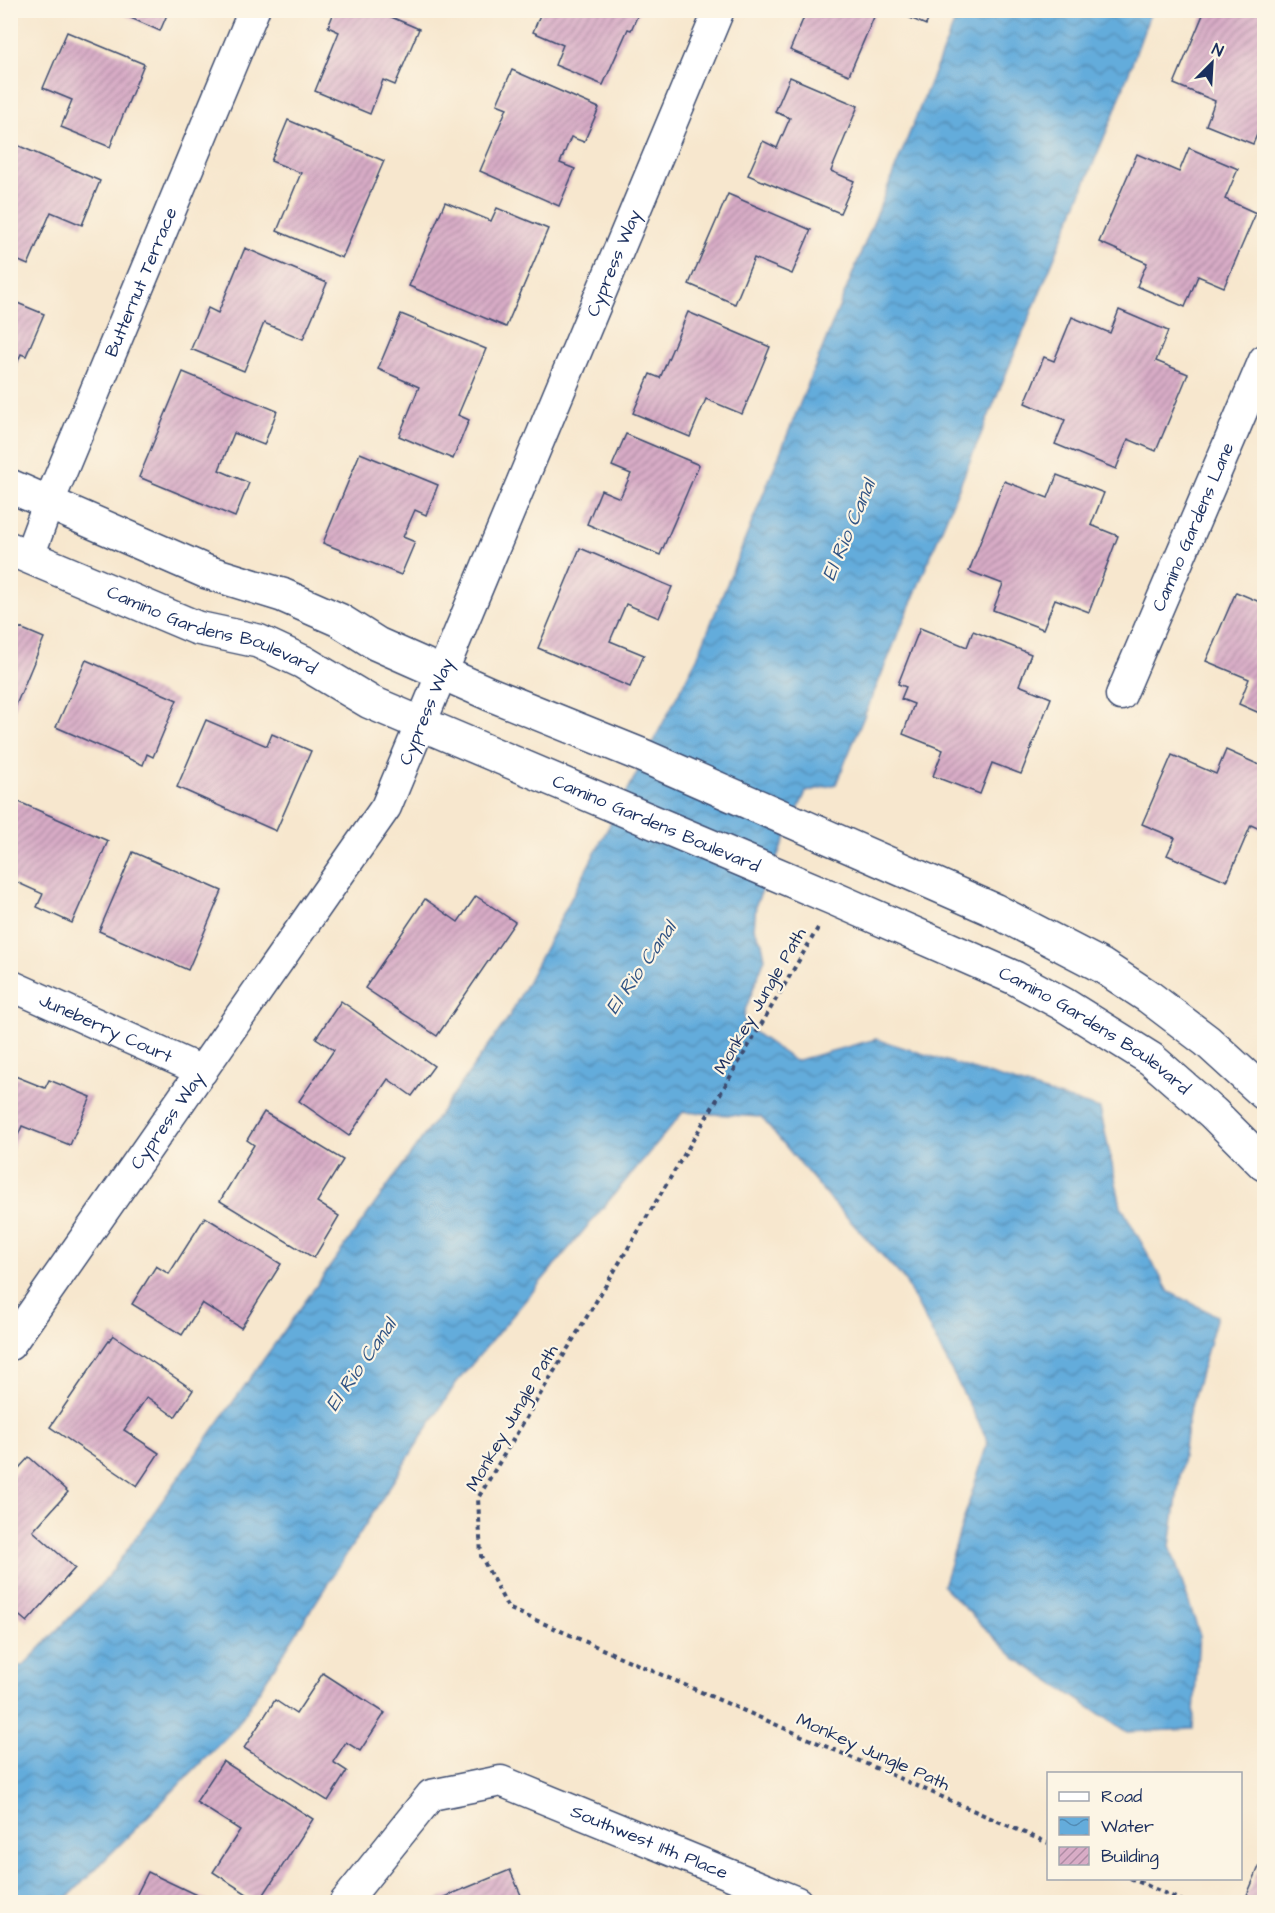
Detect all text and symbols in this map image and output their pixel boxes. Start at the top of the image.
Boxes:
north arrow [1182,33,1242,93]
text: N [1209,38,1227,62]
street label: Butternut Terrace [98,203,183,361]
street label: Cypress Way [580,206,648,320]
street label: Camino Gardens Lane [1146,438,1240,615]
water label: El Rio Canal [815,473,884,585]
street label: Camino Gardens Boulevard [103,579,322,680]
street label: Cypress Way [393,654,460,769]
street label: Camino Gardens Boulevard [549,768,764,878]
water label: El Rio Canal [599,914,685,1020]
street label: Monkey Jungle Path [708,923,813,1079]
street label: Camino Gardens Boulevard [995,960,1196,1100]
street label: Juneberry Court [35,987,177,1069]
street label: Cypress Way [124,1067,211,1174]
water label: El Rio Canal [319,1311,405,1417]
street label: Monkey Jungle Path [460,1340,565,1496]
street label: Monkey Jungle Path [792,1707,954,1798]
legend [1047,1772,1242,1880]
text: Road [1101,1784,1142,1809]
street label: Southwest 11th Place [567,1798,732,1885]
text: Water [1101,1814,1154,1839]
text: Building [1101,1844,1159,1870]

